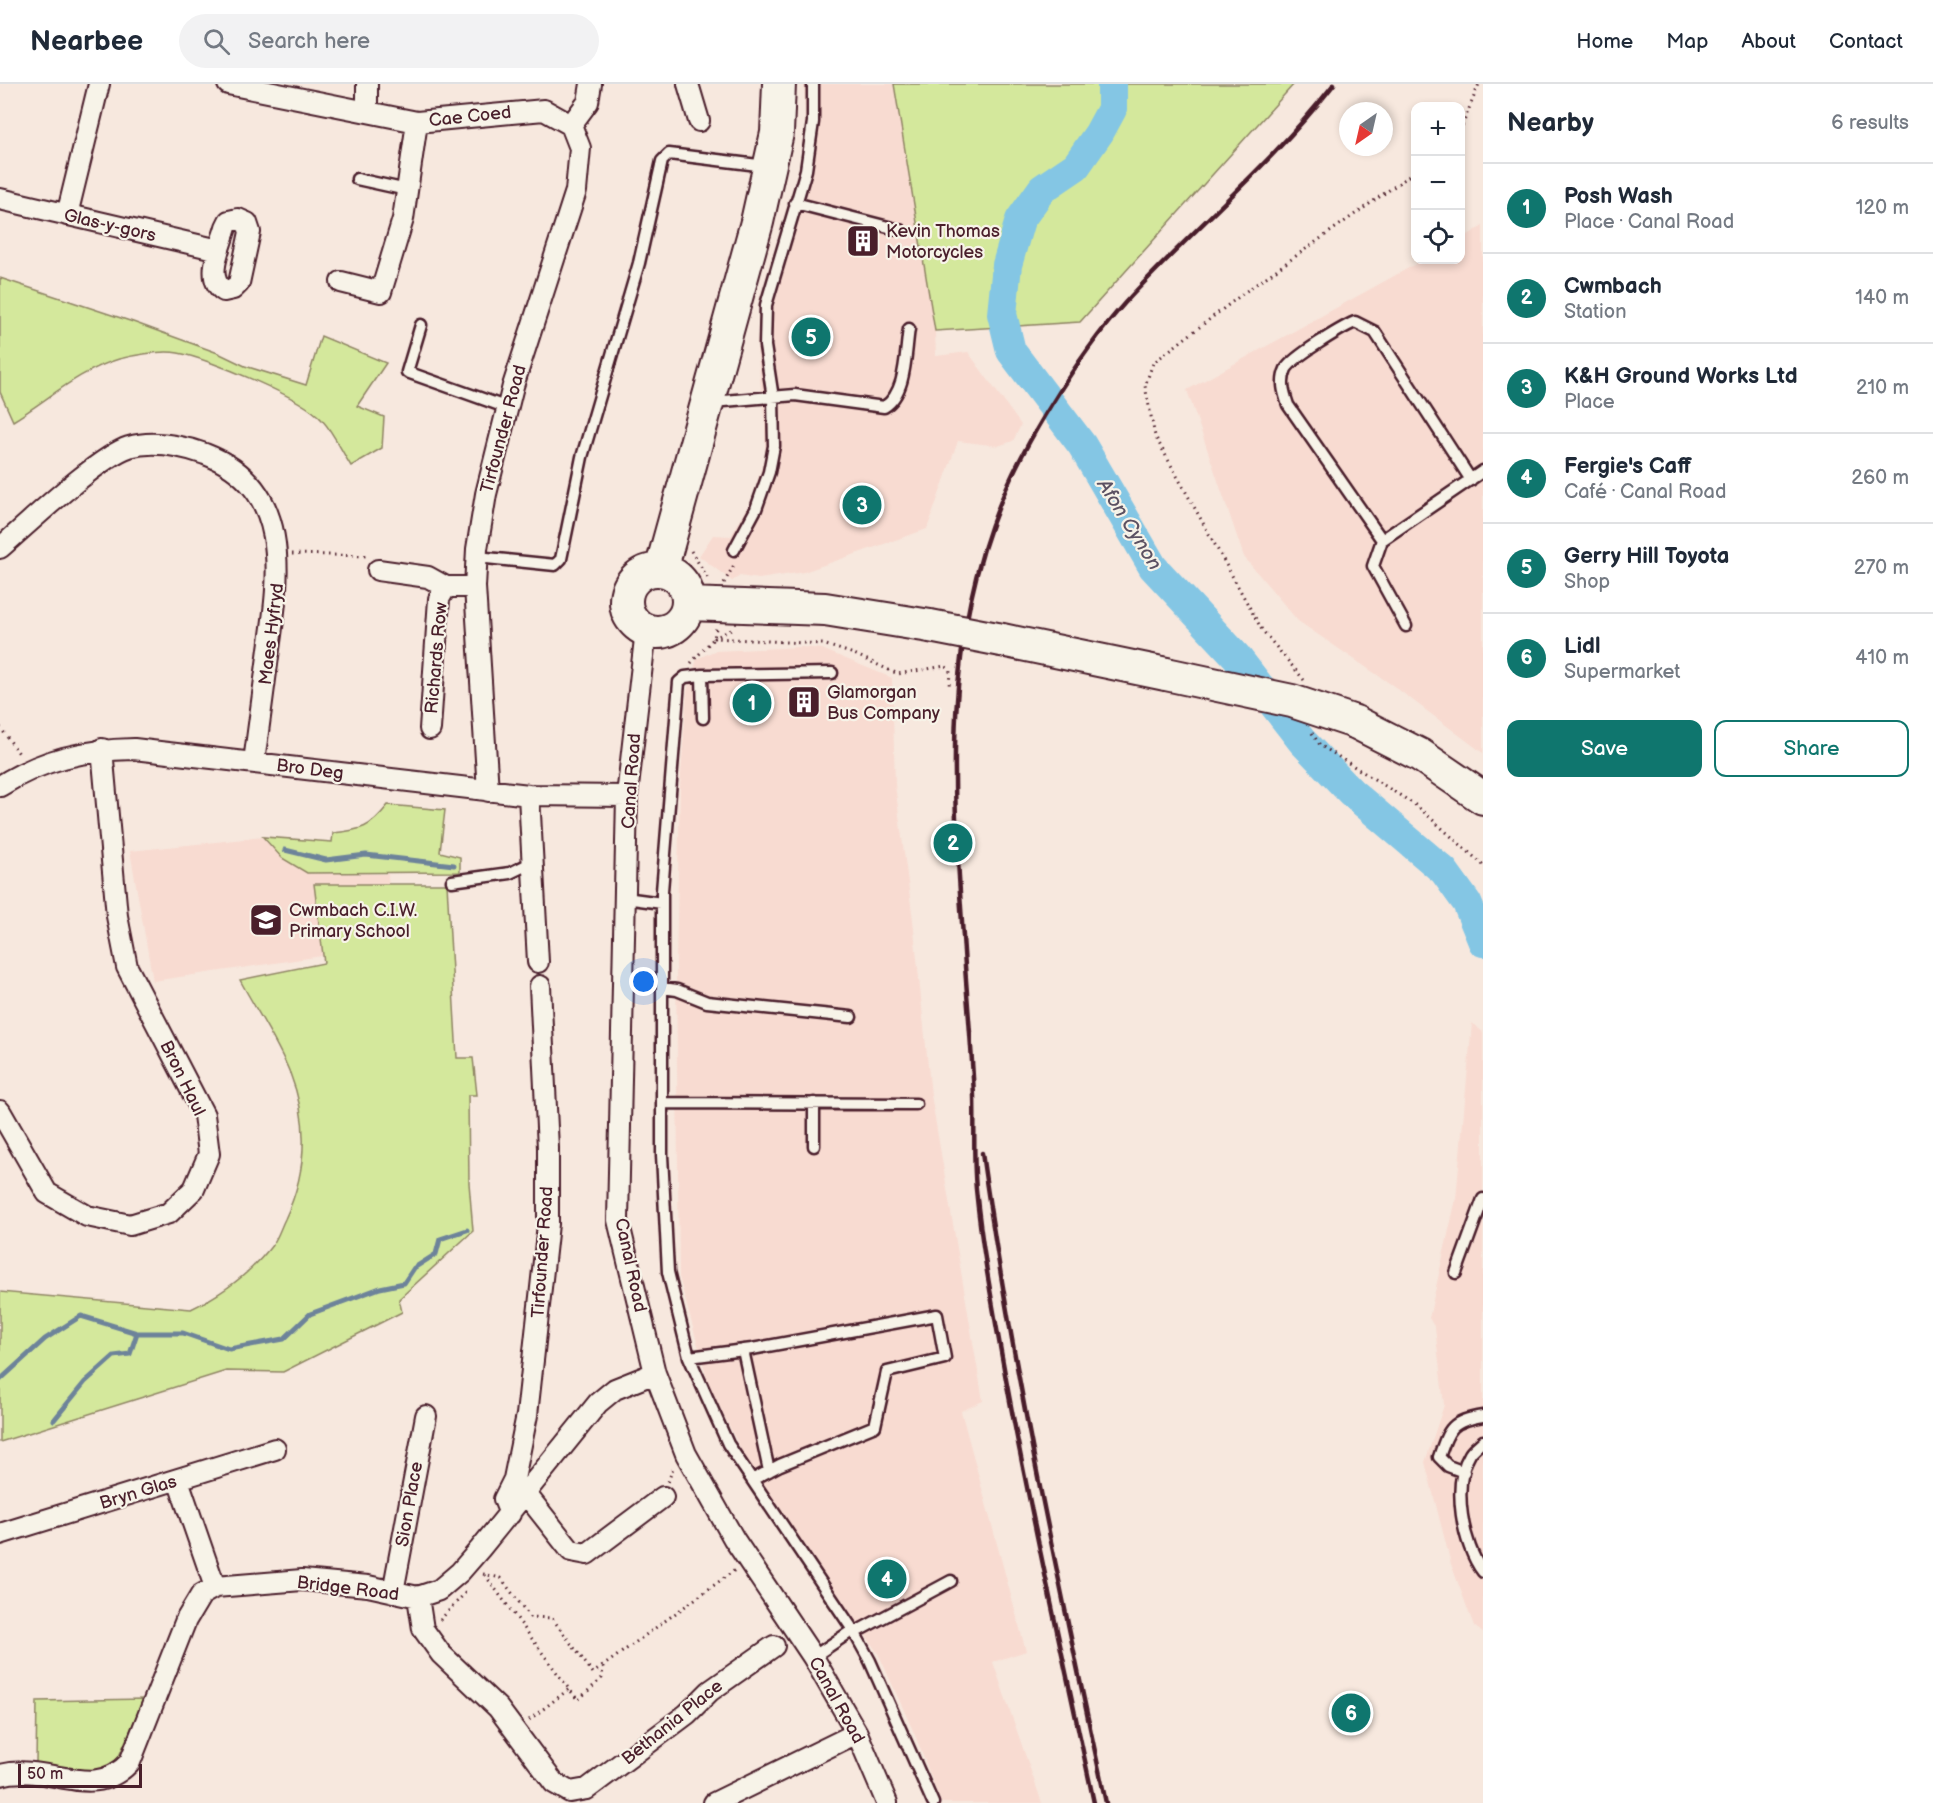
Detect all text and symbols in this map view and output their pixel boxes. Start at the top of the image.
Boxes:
search box [179,14,599,68]
text: Nearbee [30,25,143,58]
icon: search [200,25,233,58]
text: Search here [248,28,370,55]
text: Home [1576,29,1633,54]
text: Map [1666,29,1708,54]
text: About [1741,29,1796,54]
text: Contact [1829,29,1903,54]
street label: Cae Coed [428,102,512,131]
north arrow [1339,102,1393,156]
map controls [1411,102,1465,264]
button: + [1411,102,1465,156]
text: Nearby [1507,108,1594,139]
text: 6 results [1831,111,1909,135]
button: − [1411,156,1465,210]
text: Posh Wash [1564,183,1673,210]
text: 1 [1522,196,1531,220]
text: 120 m [1856,196,1909,220]
street label: Glas-y-gors [62,205,158,246]
button: locate [1411,210,1465,264]
text: Place · Canal Road [1564,210,1734,234]
place label: Kevin Thomas Motorcycles [886,221,1000,263]
building icon: Kevin Thomas Motorcycles [845,223,881,259]
text: Cwmbach [1564,273,1662,300]
text: 2 [1521,286,1532,310]
text: 140 m [1855,286,1909,310]
text: Station [1564,300,1626,324]
pin: 5 [792,314,830,360]
street label: Tirfounder Road [476,363,531,496]
text: K&H Ground Works Ltd [1564,363,1798,390]
text: 3 [1521,376,1532,400]
text: 210 m [1856,376,1909,400]
text: Place [1564,390,1615,414]
text: Fergie's Caff [1564,453,1691,480]
text: 4 [1521,466,1532,490]
text: 260 m [1851,466,1909,490]
water label: Afon Cynon [1091,474,1167,575]
text: Café · Canal Road [1564,480,1726,504]
pin: 3 [842,482,882,528]
text: Gerry Hill Toyota [1564,543,1729,570]
text: 5 [1521,556,1532,580]
text: 270 m [1854,556,1909,580]
text: Shop [1564,570,1610,594]
street label: Maes Hyfryd [255,582,288,686]
street label: Richards Row [421,601,452,715]
text: Lidl [1564,633,1600,660]
text: 6 [1520,646,1533,670]
text: 410 m [1855,646,1909,670]
text: Supermarket [1564,660,1680,684]
pin: 1 [732,680,771,726]
place label: Glamorgan Bus Company [827,682,941,724]
building icon: Glamorgan Bus Company [786,684,822,720]
button: Save [1507,720,1702,777]
button: Share [1714,720,1909,777]
street label: Canal Road [618,733,645,830]
street label: Bro Deg [275,755,345,784]
pin: 2 [934,820,972,866]
place label: Cwmbach C.I.W. Primary School [289,900,417,942]
school or university icon: Cwmbach C.I.W. Primary School [248,902,284,938]
your location [629,967,658,996]
street label: Bron Haul [155,1037,210,1119]
street label: Tirfounder Road [527,1186,558,1319]
street label: Canal Road [610,1216,651,1314]
street label: Sion Place [392,1460,427,1548]
street label: Bryn Glas [97,1471,179,1514]
pin: 4 [868,1556,906,1602]
street label: Bridge Road [296,1572,400,1605]
street label: Canal Road [804,1653,869,1747]
street label: Bethania Place [618,1675,727,1769]
pin: 6 [1332,1690,1370,1736]
scale bar [18,1761,142,1788]
text: 50 m [27,1765,63,1784]

